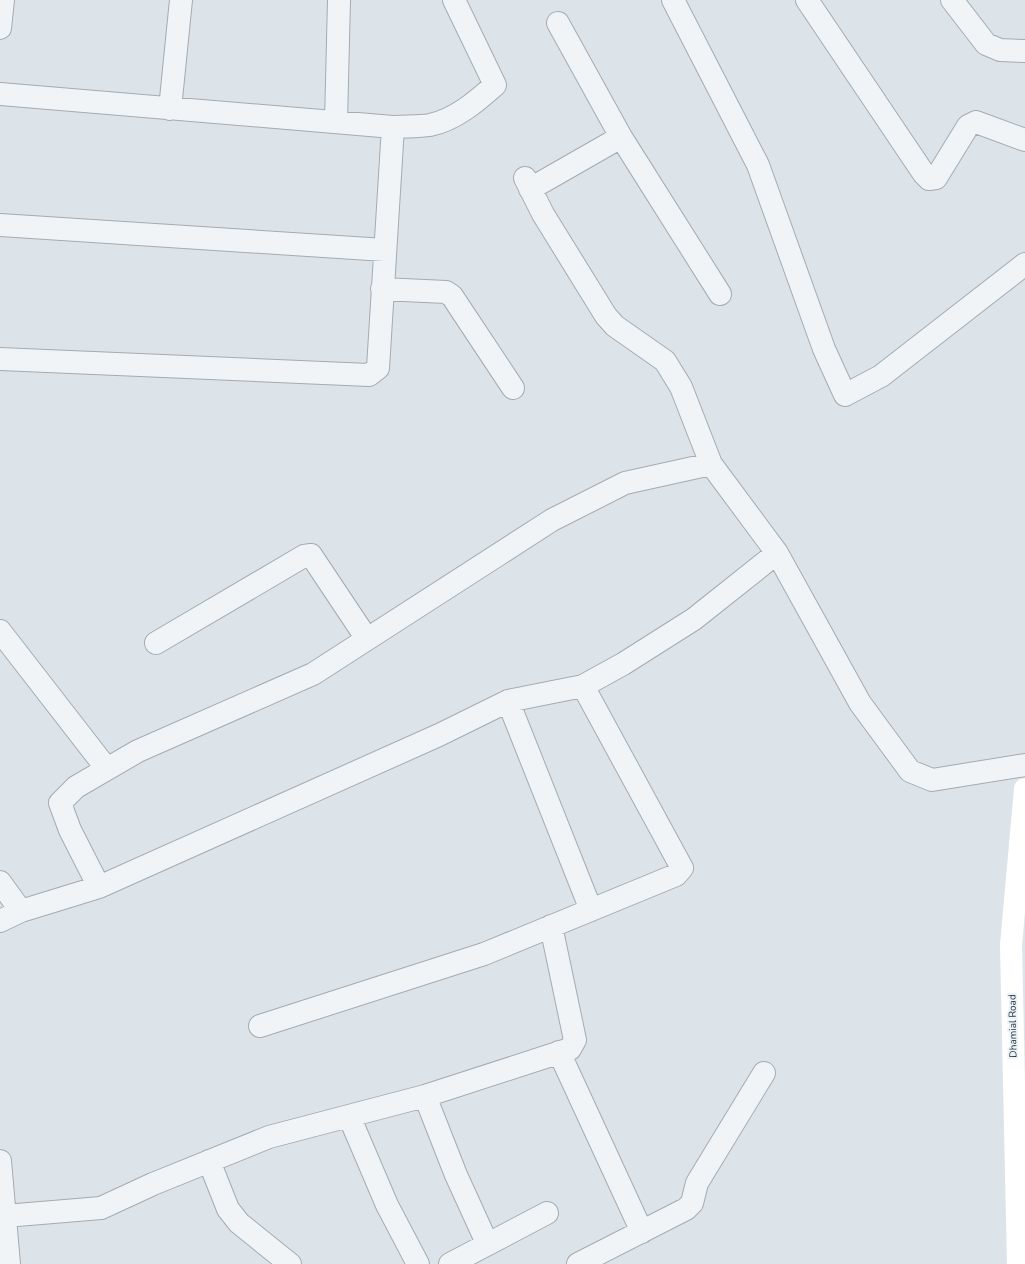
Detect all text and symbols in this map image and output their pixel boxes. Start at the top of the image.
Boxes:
street label: Dhamial Road [1005,994,1021,1058]

